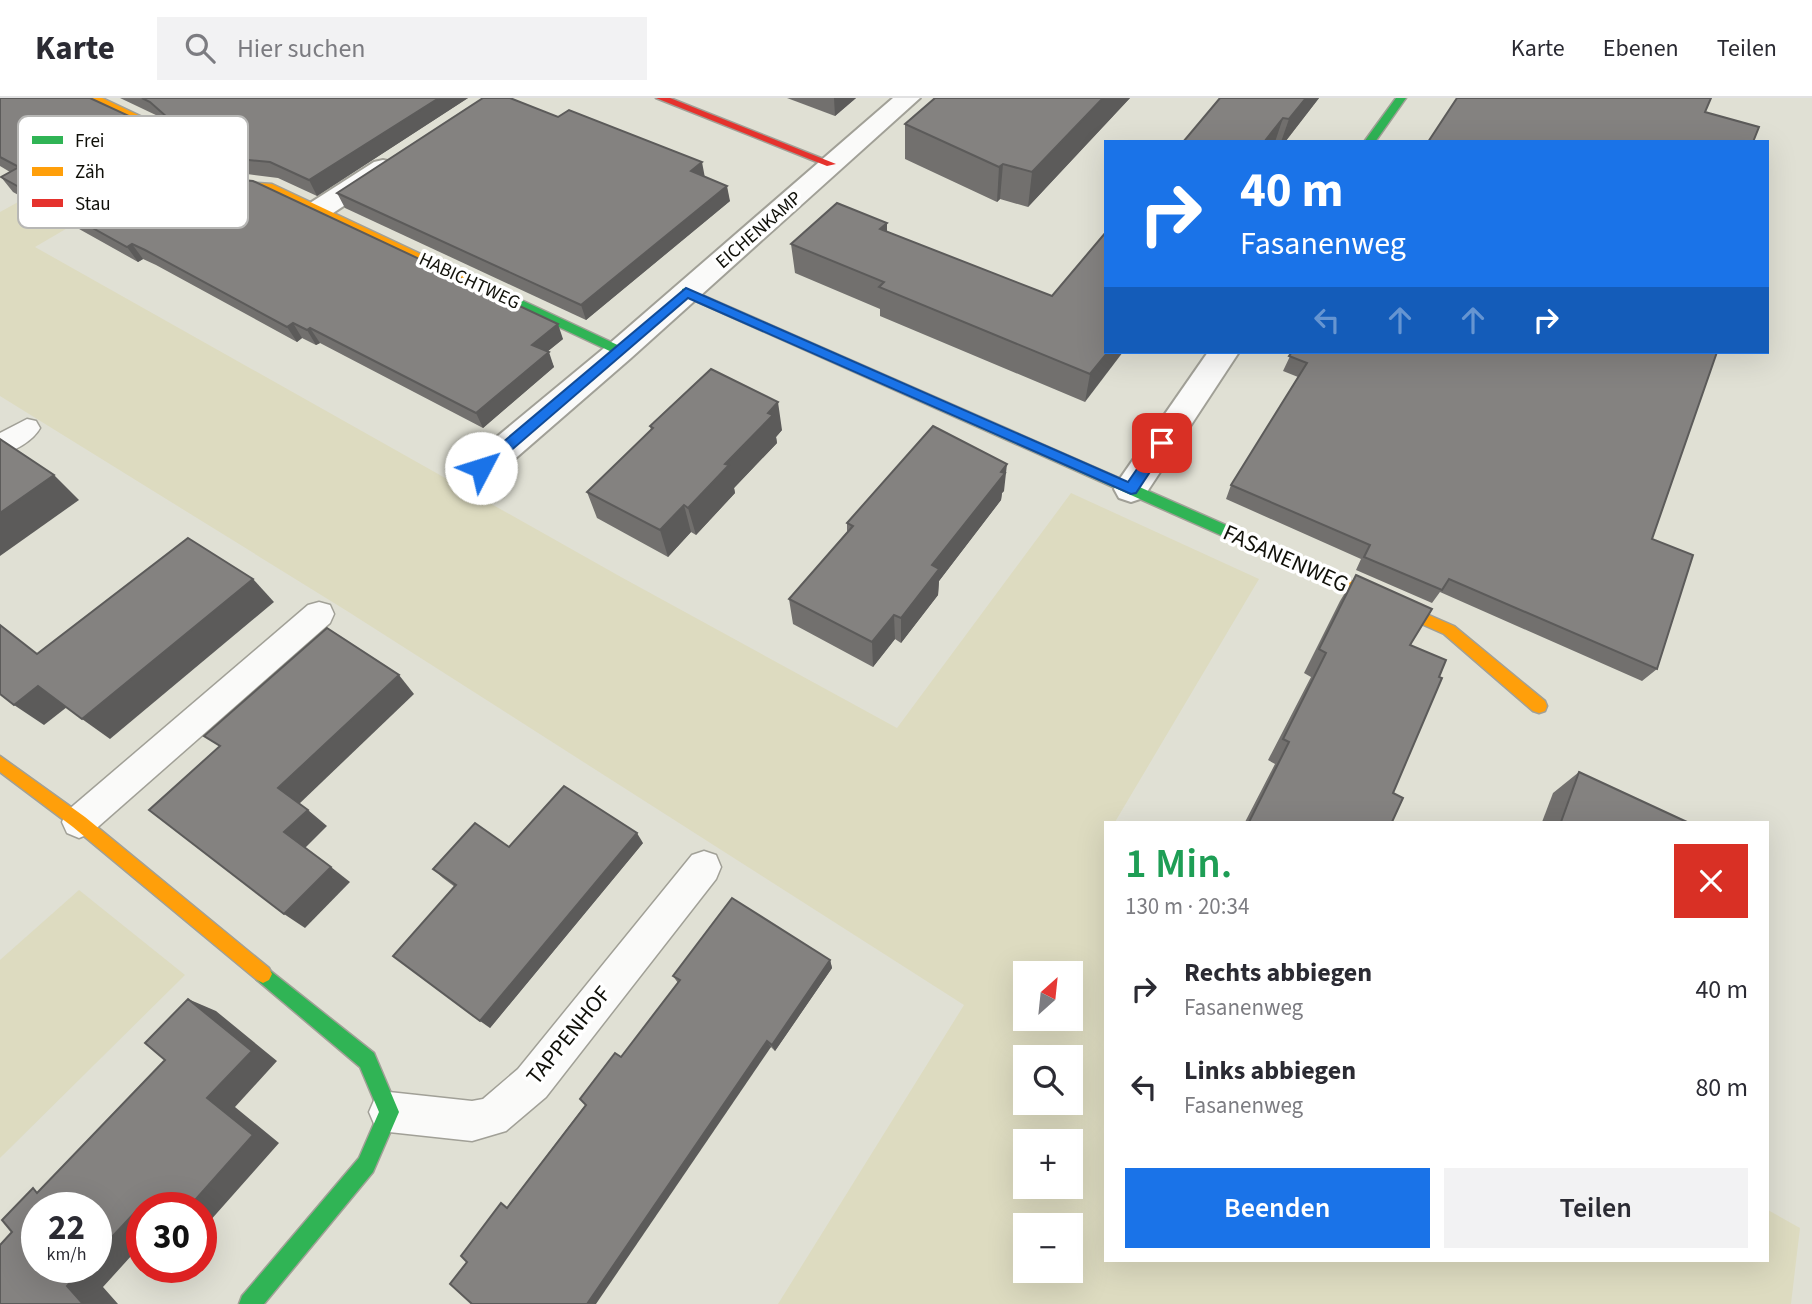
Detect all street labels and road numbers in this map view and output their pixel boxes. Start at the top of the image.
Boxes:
street label: EICHENKAMP [710,185,808,275]
street label: HABICHTWEG [414,246,524,317]
street label: FASANENWEG [1218,516,1354,601]
street label: TAPPENHOF [518,979,619,1092]

